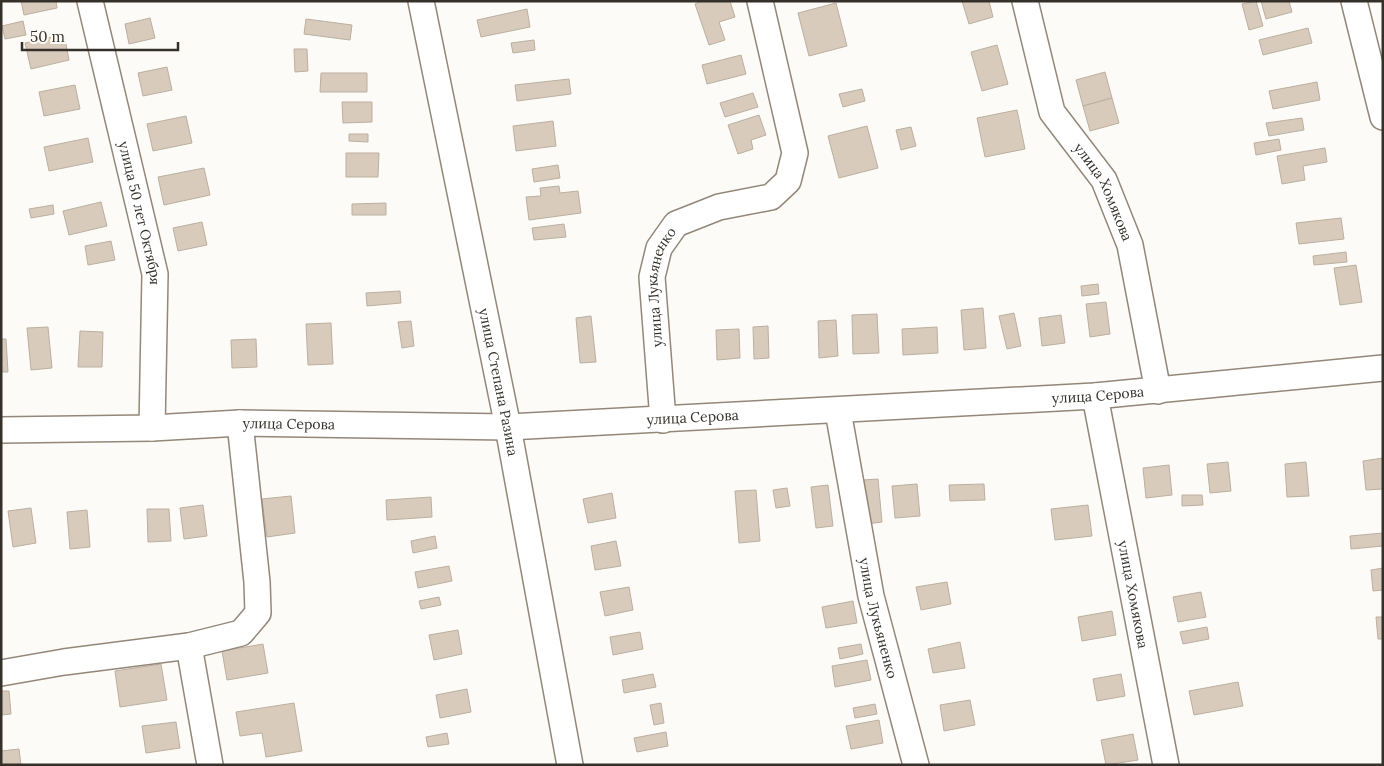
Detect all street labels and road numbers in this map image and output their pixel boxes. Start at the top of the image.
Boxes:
street label: улица 50 лет Октября [115,139,165,285]
street label: улица Хомякова [1070,139,1136,244]
street label: улица Лукьяненко [643,223,680,348]
street label: улица Степана Разина [475,306,522,458]
street label: улица Серова [1051,382,1145,407]
street label: улица Серова [646,406,739,429]
street label: улица Серова [242,414,335,433]
street label: улица Хомякова [1114,539,1152,650]
street label: улица Лукьяненко [855,556,902,680]

